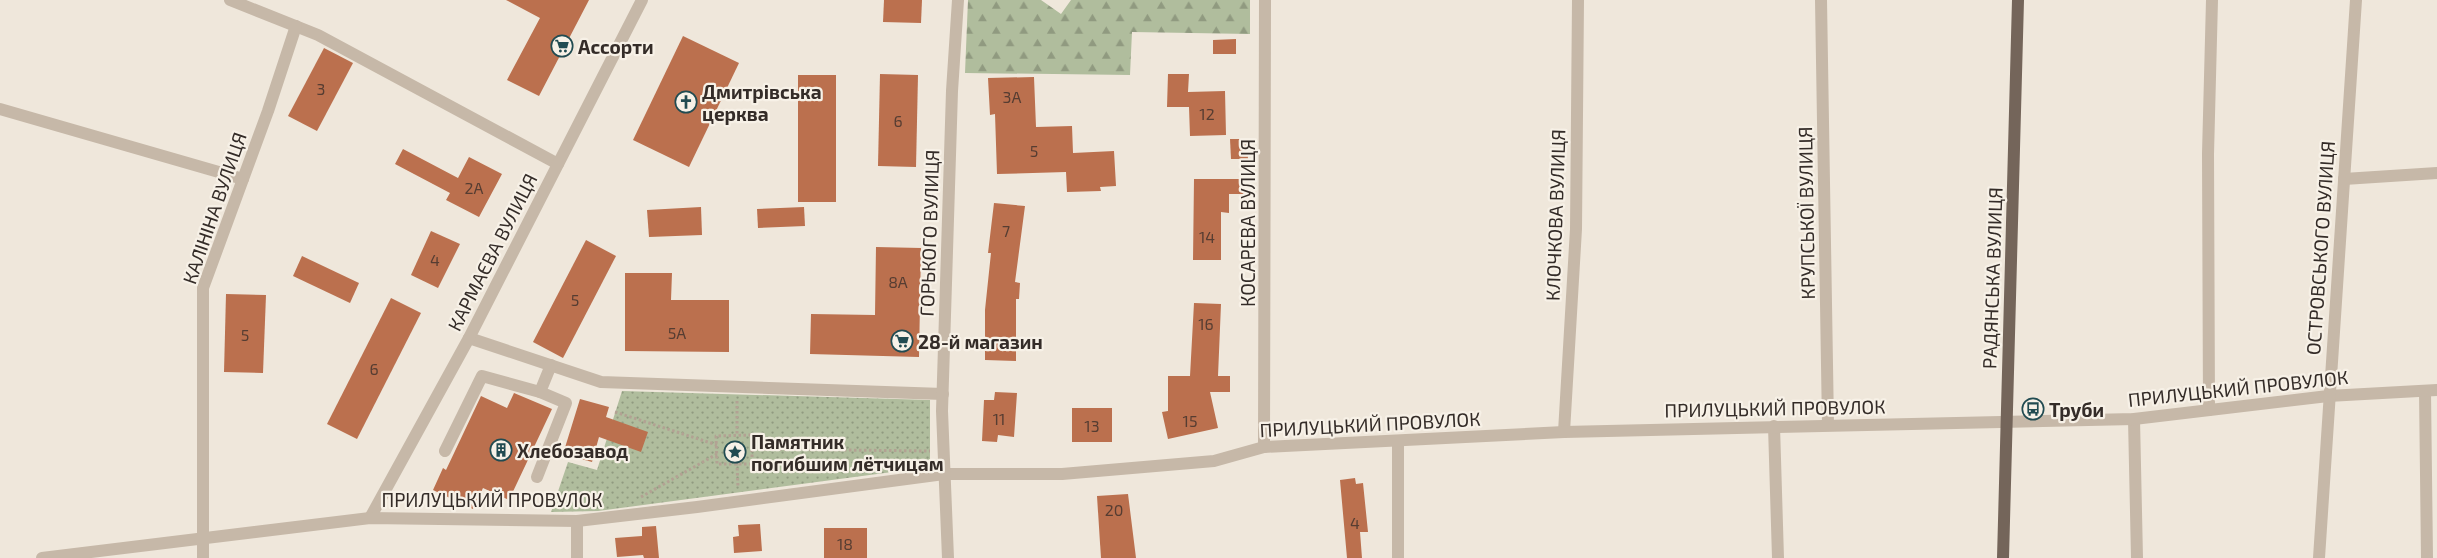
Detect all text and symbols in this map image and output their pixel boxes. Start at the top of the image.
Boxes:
supermarket icon: Ассорти [550,34,574,58]
place label: Ассорти [578,35,654,58]
house number: 3 [317,79,325,98]
place label: Дмитрівська церква [702,80,822,125]
house number: 3А [1003,87,1021,106]
church icon: Дмитрівська церква [674,90,698,114]
house number: 12 [1199,104,1215,123]
house number: 6 [893,111,903,130]
street label: КРУПСЬКОЇ ВУЛИЦЯ [1793,126,1819,300]
street label: КАЛІНІНА ВУЛИЦЯ [177,129,251,287]
street label: КЛОЧКОВА ВУЛИЦЯ [1541,129,1569,301]
street label: КОСАРЕВА ВУЛИЦЯ [1236,139,1259,307]
street label: ОСТРОВСЬКОГО ВУЛИЦЯ [2301,140,2339,356]
house number: 5 [1030,141,1038,160]
street label: ГОРЬКОГО ВУЛИЦЯ [915,149,943,317]
street label: КАРМАЄВА ВУЛИЦЯ [442,169,542,335]
house number: 2А [465,178,484,197]
street label: РАДЯНСЬКА ВУЛИЦЯ [1977,187,2007,369]
house number: 7 [1002,221,1010,240]
house number: 14 [1199,227,1215,246]
house number: 4 [430,250,440,269]
house number: 8А [888,272,908,291]
house number: 5 [571,290,579,309]
house number: 16 [1198,314,1214,333]
house number: 5А [668,323,686,342]
house number: 5 [241,325,249,344]
supermarket icon: 28-й магазин [890,329,914,353]
place label: 28-й магазин [918,330,1043,353]
house number: 6 [369,359,379,378]
street label: ПРИЛУЦЬКИЙ ПРОВУЛОК [2127,365,2349,411]
street label: ПРИЛУЦЬКИЙ ПРОВУЛОК [1664,395,1886,421]
bus stop icon: Труби [2021,397,2045,421]
place label: Труби [2049,398,2104,421]
street label: ПРИЛУЦЬКИЙ ПРОВУЛОК [1259,407,1481,441]
house number: 11 [993,409,1005,428]
house number: 15 [1183,411,1197,430]
house number: 13 [1084,416,1100,435]
place label: Памятник погибшим лётчицам [751,430,944,475]
building icon: Хлебозавод [489,438,513,462]
place label: Хлебозавод [517,439,628,462]
place icon: Памятник погибшим лётчицам [723,440,747,464]
street label: ПРИЛУЦЬКИЙ ПРОВУЛОК [381,488,603,511]
house number: 20 [1105,500,1123,519]
house number: 4 [1350,513,1360,532]
house number: 18 [837,534,853,553]

